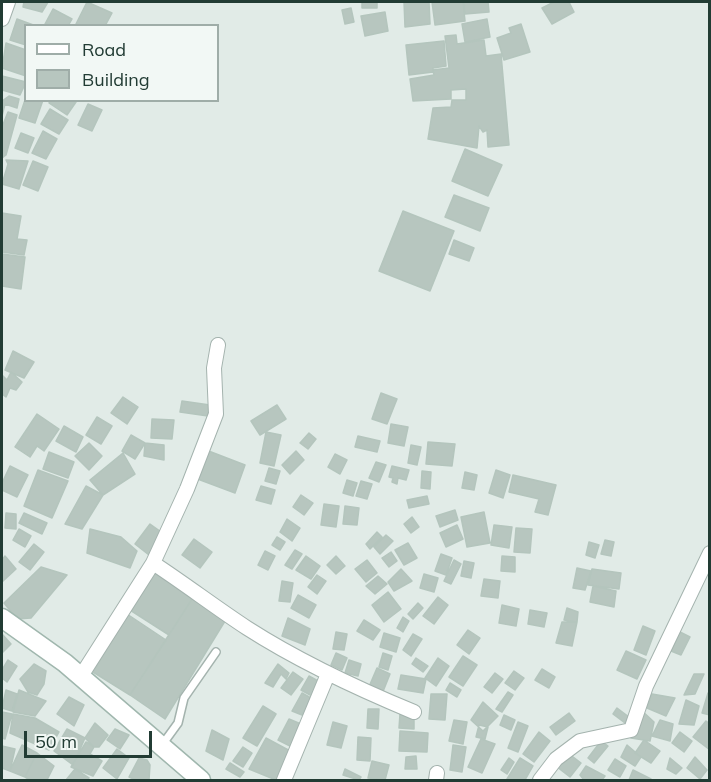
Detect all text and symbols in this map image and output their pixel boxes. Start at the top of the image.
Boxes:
legend [24,24,219,102]
text: Road [82,38,126,61]
text: Building [82,68,150,91]
scale bar [27,719,154,757]
text: 50 m [35,730,77,753]

